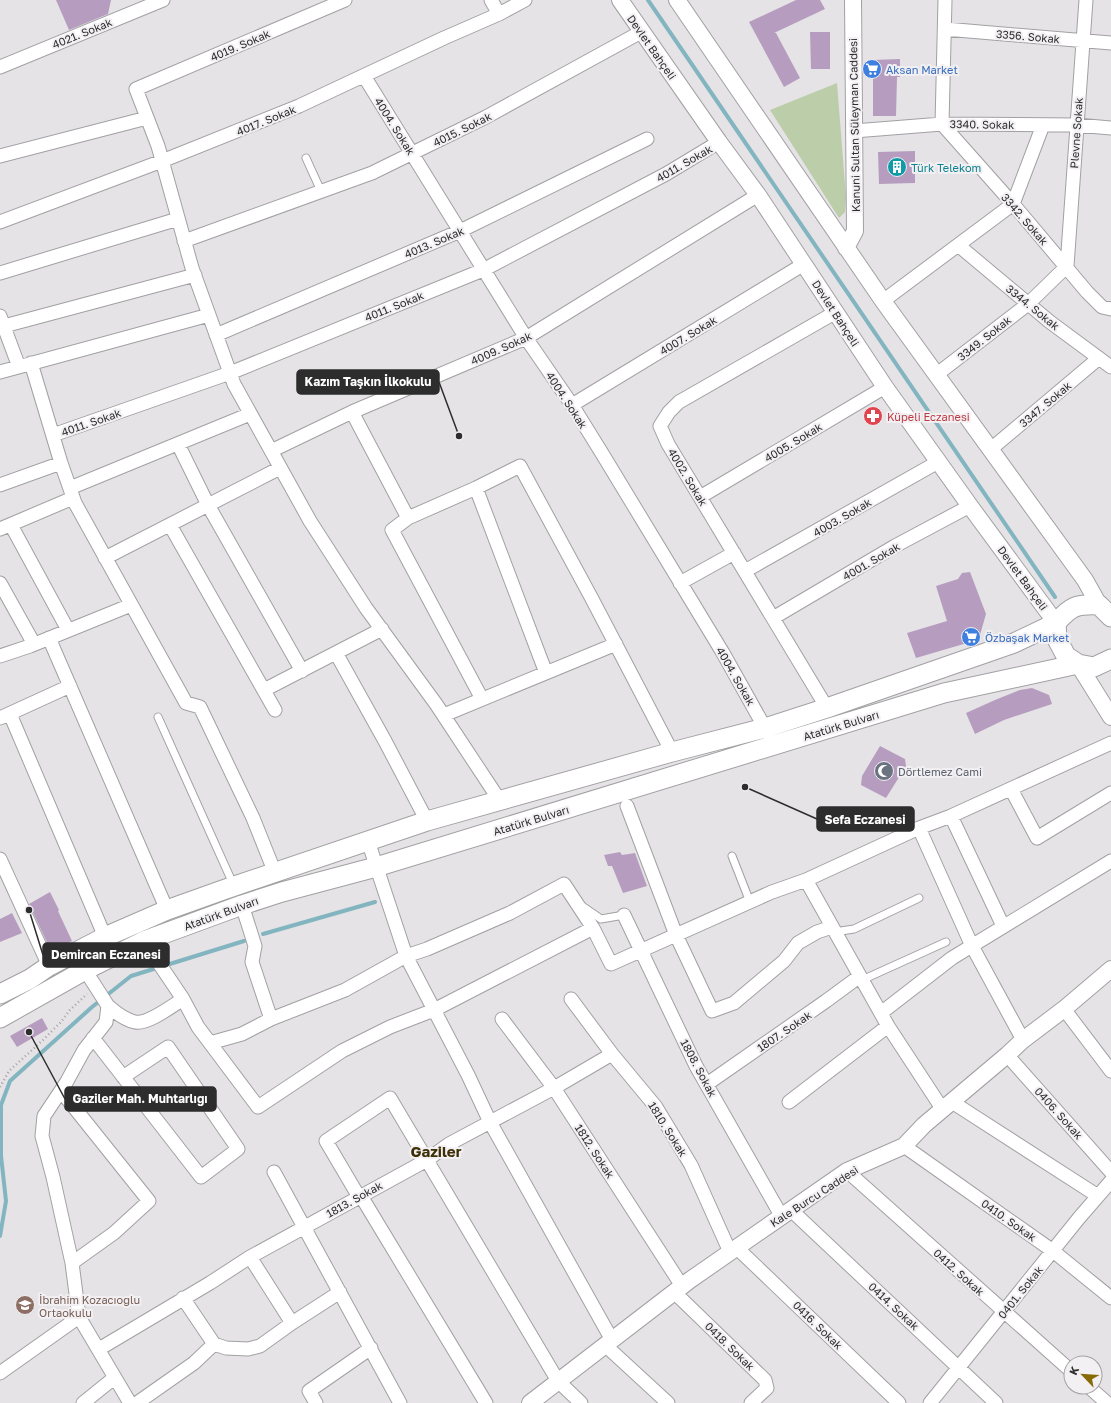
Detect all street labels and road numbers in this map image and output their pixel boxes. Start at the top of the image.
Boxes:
street label: Devlet Bahçeli [625,12,679,82]
street label: 4021. Sokak [50,15,114,51]
street label: 4019. Sokak [208,27,272,63]
street label: 3356. Sokak [995,27,1061,45]
street label: Kanuni Sultan Süleyman Caddesi [846,38,862,212]
street label: 4004. Sokak [372,95,418,157]
street label: Plevne Sokak [1067,97,1085,169]
street label: 4017. Sokak [234,102,298,138]
street label: 4015. Sokak [431,109,493,149]
street label: 3340. Sokak [950,117,1014,131]
street label: 4011. Sokak [654,142,714,184]
street label: 3342. Sokak [999,191,1051,247]
street label: 4013. Sokak [402,224,466,260]
street label: Devlet Bahçeli [810,278,862,349]
street label: 3344. Sokak [1004,282,1062,332]
street label: 4011. Sokak [363,288,425,324]
street label: 4007. Sokak [657,313,719,357]
street label: 3349. Sokak [955,313,1013,363]
street label: 4009. Sokak [469,329,533,367]
street label: 4004. Sokak [544,369,590,431]
street label: 3347. Sokak [1016,379,1074,429]
street label: 4011. Sokak [59,406,123,438]
street label: 4005. Sokak [762,420,824,464]
street label: 4002. Sokak [666,446,710,508]
street label: 4003. Sokak [811,495,873,539]
street label: 4001. Sokak [840,539,902,583]
street label: Devlet Bahçeli [995,543,1051,613]
street label: 4004. Sokak [714,644,758,708]
street label: Atatürk Bulvarı [802,707,880,743]
street label: Atatürk Bulvarı [492,802,570,838]
street label: Atatürk Bulvarı [182,893,260,933]
street label: 1807. Sokak [754,1008,814,1054]
street label: 1808. Sokak [678,1037,720,1099]
street label: 0406. Sokak [1032,1084,1086,1142]
street label: 1810. Sokak [646,1099,690,1159]
street label: 1812. Sokak [573,1121,617,1181]
street label: Kale Burcu Caddesi [768,1163,860,1229]
street label: 1813. Sokak [324,1178,384,1220]
street label: 0410. Sokak [979,1196,1039,1244]
street label: 0412. Sokak [931,1246,987,1298]
street label: 0401. Sokak [995,1263,1045,1321]
street label: 0414. Sokak [866,1279,922,1333]
street label: 0416. Sokak [791,1298,845,1352]
street label: 0418. Sokak [703,1319,757,1373]

